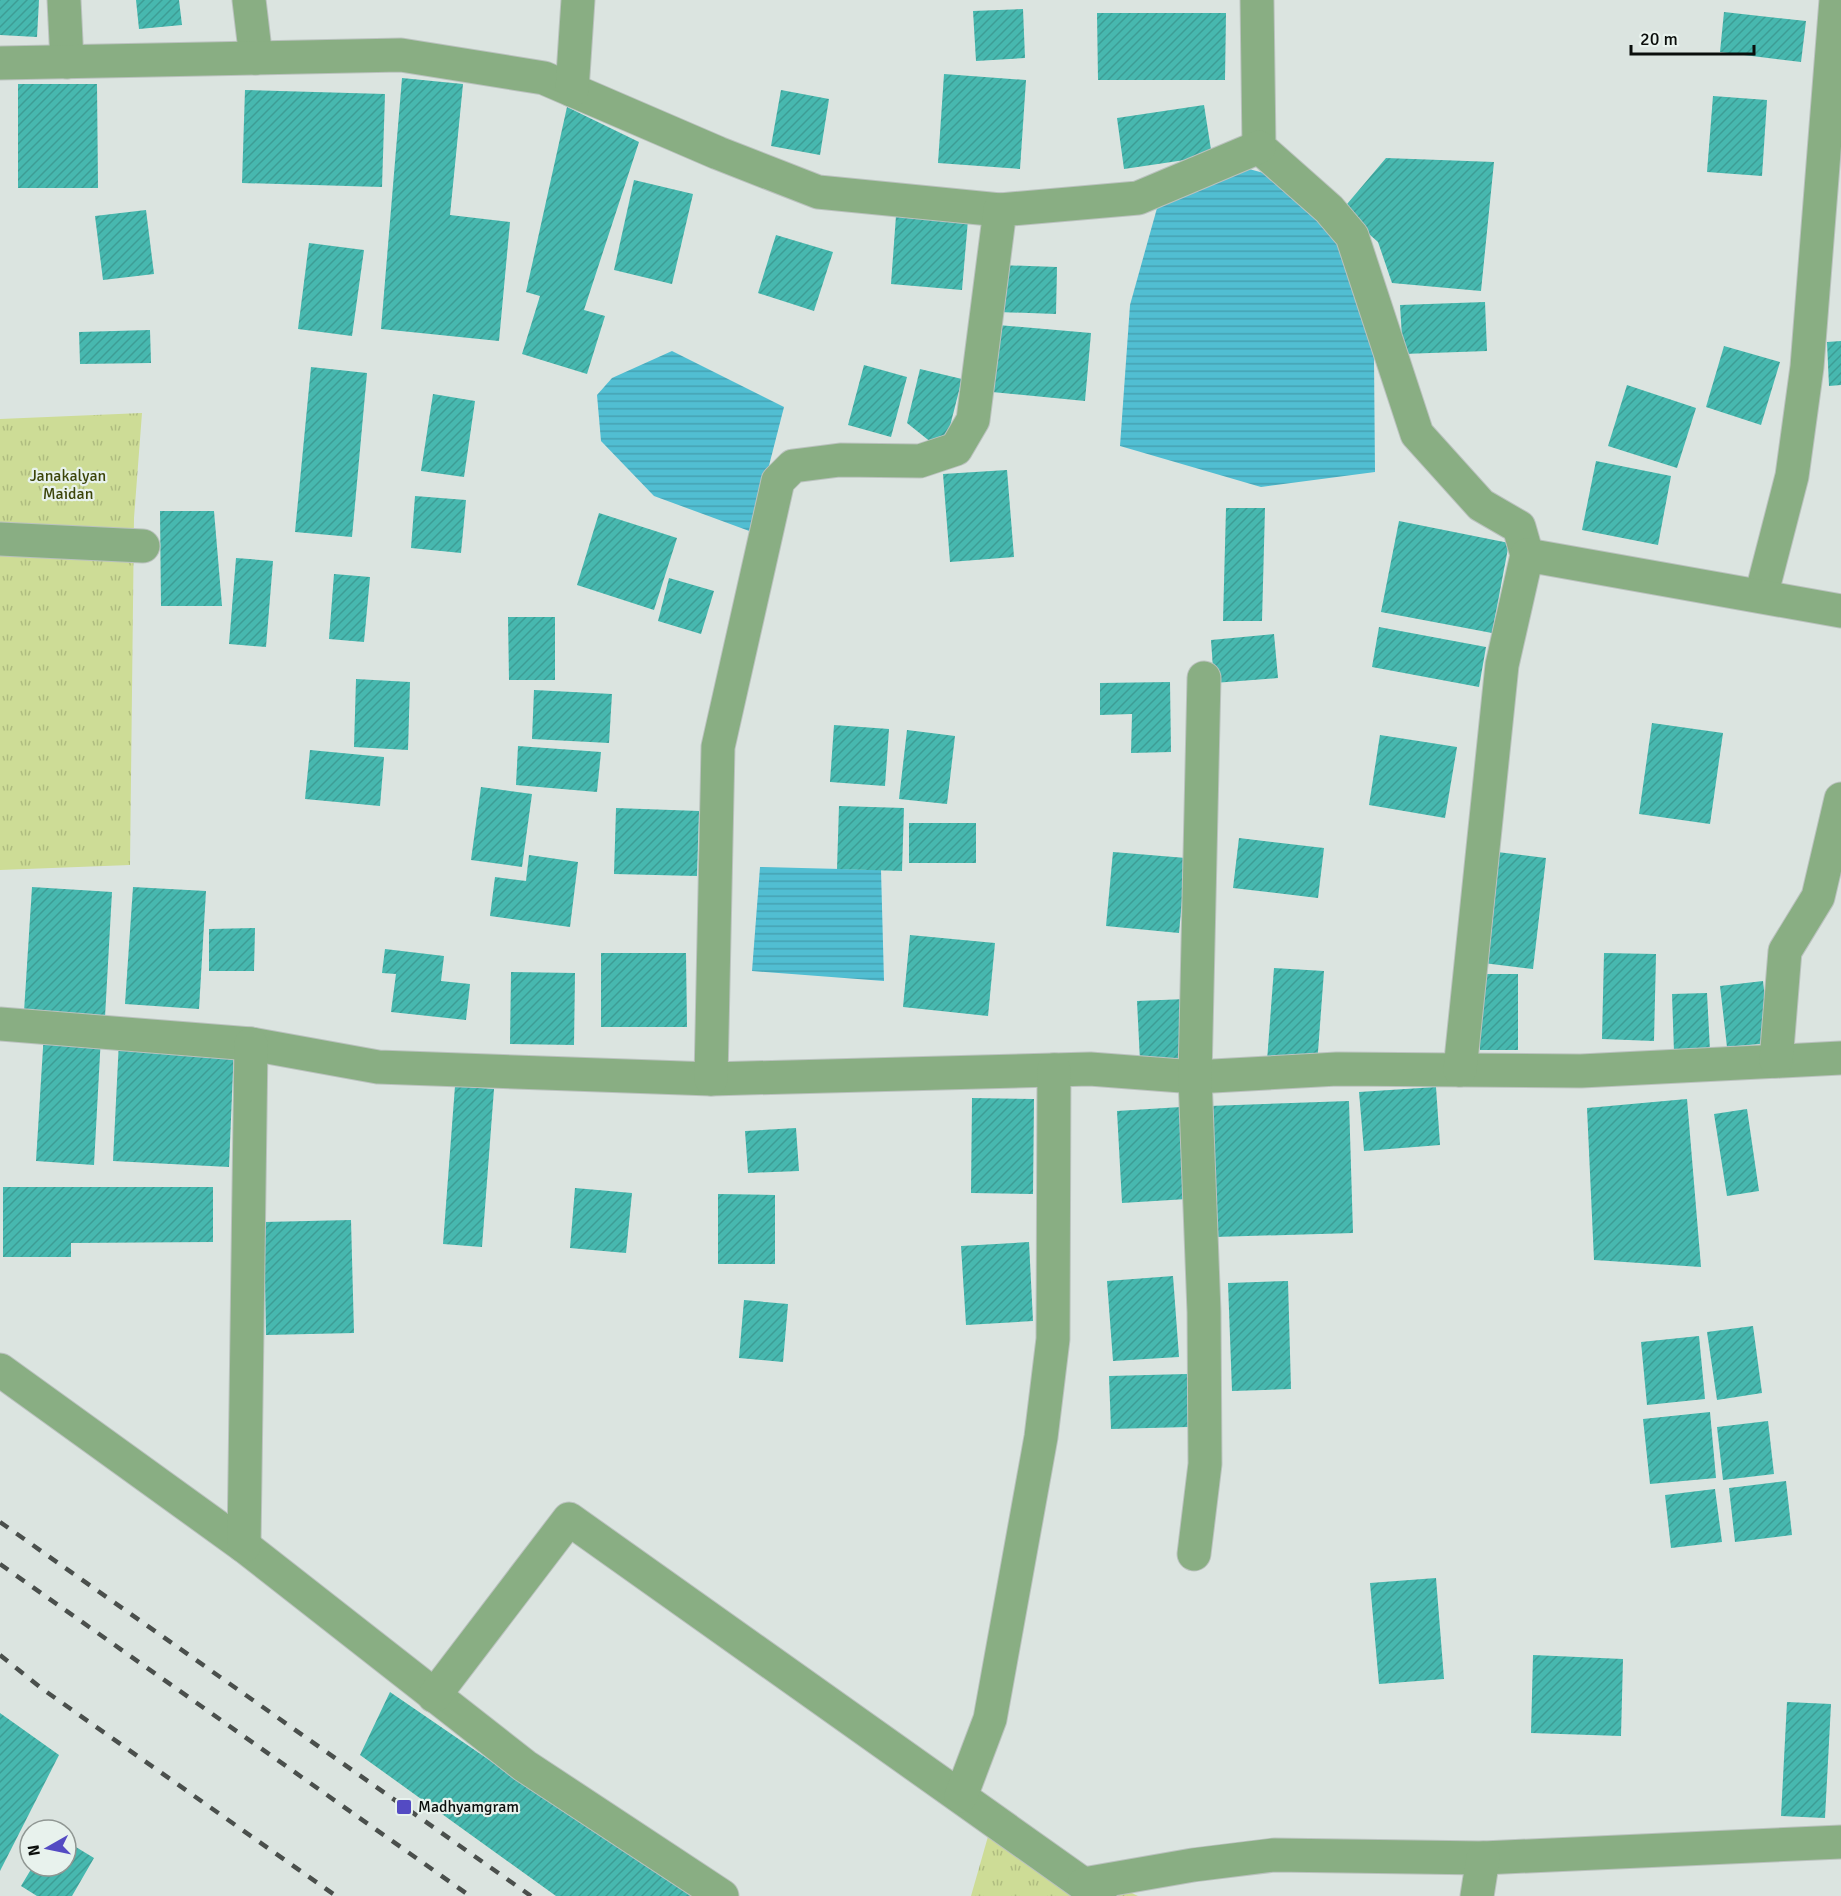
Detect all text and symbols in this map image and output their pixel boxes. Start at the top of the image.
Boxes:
scale bar [1631,18,1754,56]
text: 20 m [1640,28,1678,50]
park label: Janakalyan Maidan [30,466,106,504]
place label: Madhyamgram [418,1797,519,1817]
marker: Madhyamgram [395,1798,413,1816]
north arrow [18,1818,78,1878]
text: N [23,1843,45,1857]

